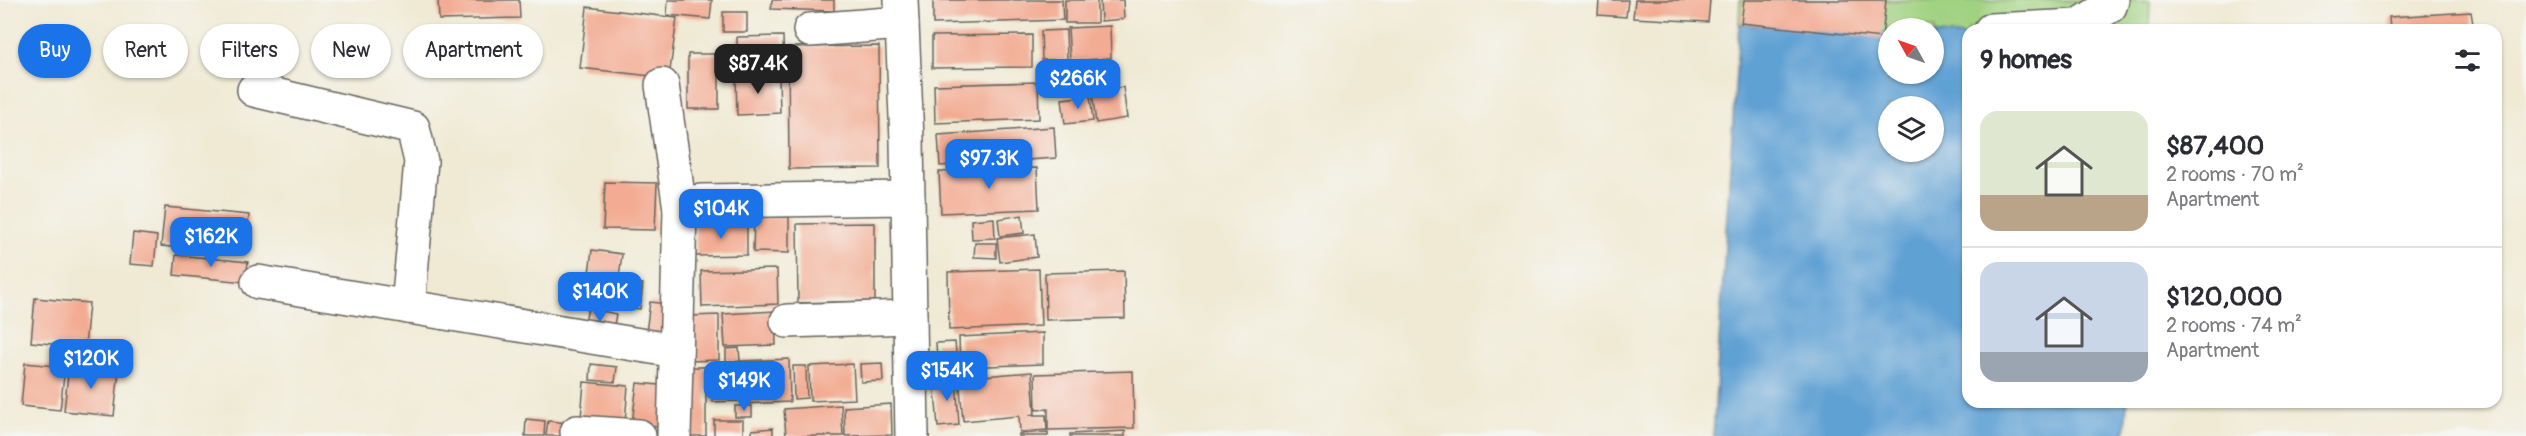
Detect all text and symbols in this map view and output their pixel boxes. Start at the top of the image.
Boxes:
north arrow [1878,18,1944,84]
map controls [1878,18,1944,162]
chip: Buy [18,24,91,78]
chip: Rent [103,24,188,78]
chip: Filters [200,24,299,78]
chip: New [311,24,391,78]
chip: Apartment [403,24,543,78]
pin: $87.4K [709,44,807,95]
text: 9 homes [1980,44,2072,76]
icon: filters [2451,44,2484,77]
text: $87.4K [728,51,788,76]
pin: $266K [1036,59,1120,110]
text: $266K [1049,66,1107,91]
button: layers [1878,96,1944,162]
text: $87,400 [2166,130,2264,162]
icon: home [2028,135,2100,207]
pin: $97.3K [940,139,1038,190]
text: $97.3K [959,146,1019,171]
text: 2 rooms · 70 m² [2166,162,2304,187]
text: Apartment [2166,187,2259,212]
pin: $104K [679,189,763,240]
text: $104K [693,196,749,221]
pin: $162K [169,217,253,268]
text: $162K [184,224,238,249]
pin: $140K [558,272,642,323]
text: $140K [572,279,628,304]
text: $120,000 [2166,281,2282,313]
icon: home [2028,286,2100,358]
text: 2 rooms · 74 m² [2166,313,2302,338]
text: Apartment [2166,338,2259,363]
pin: $120K [49,339,133,390]
text: $120K [63,346,119,371]
pin: $154K [905,351,989,402]
text: $154K [920,358,974,383]
pin: $149K [702,361,786,412]
text: $149K [718,368,770,393]

